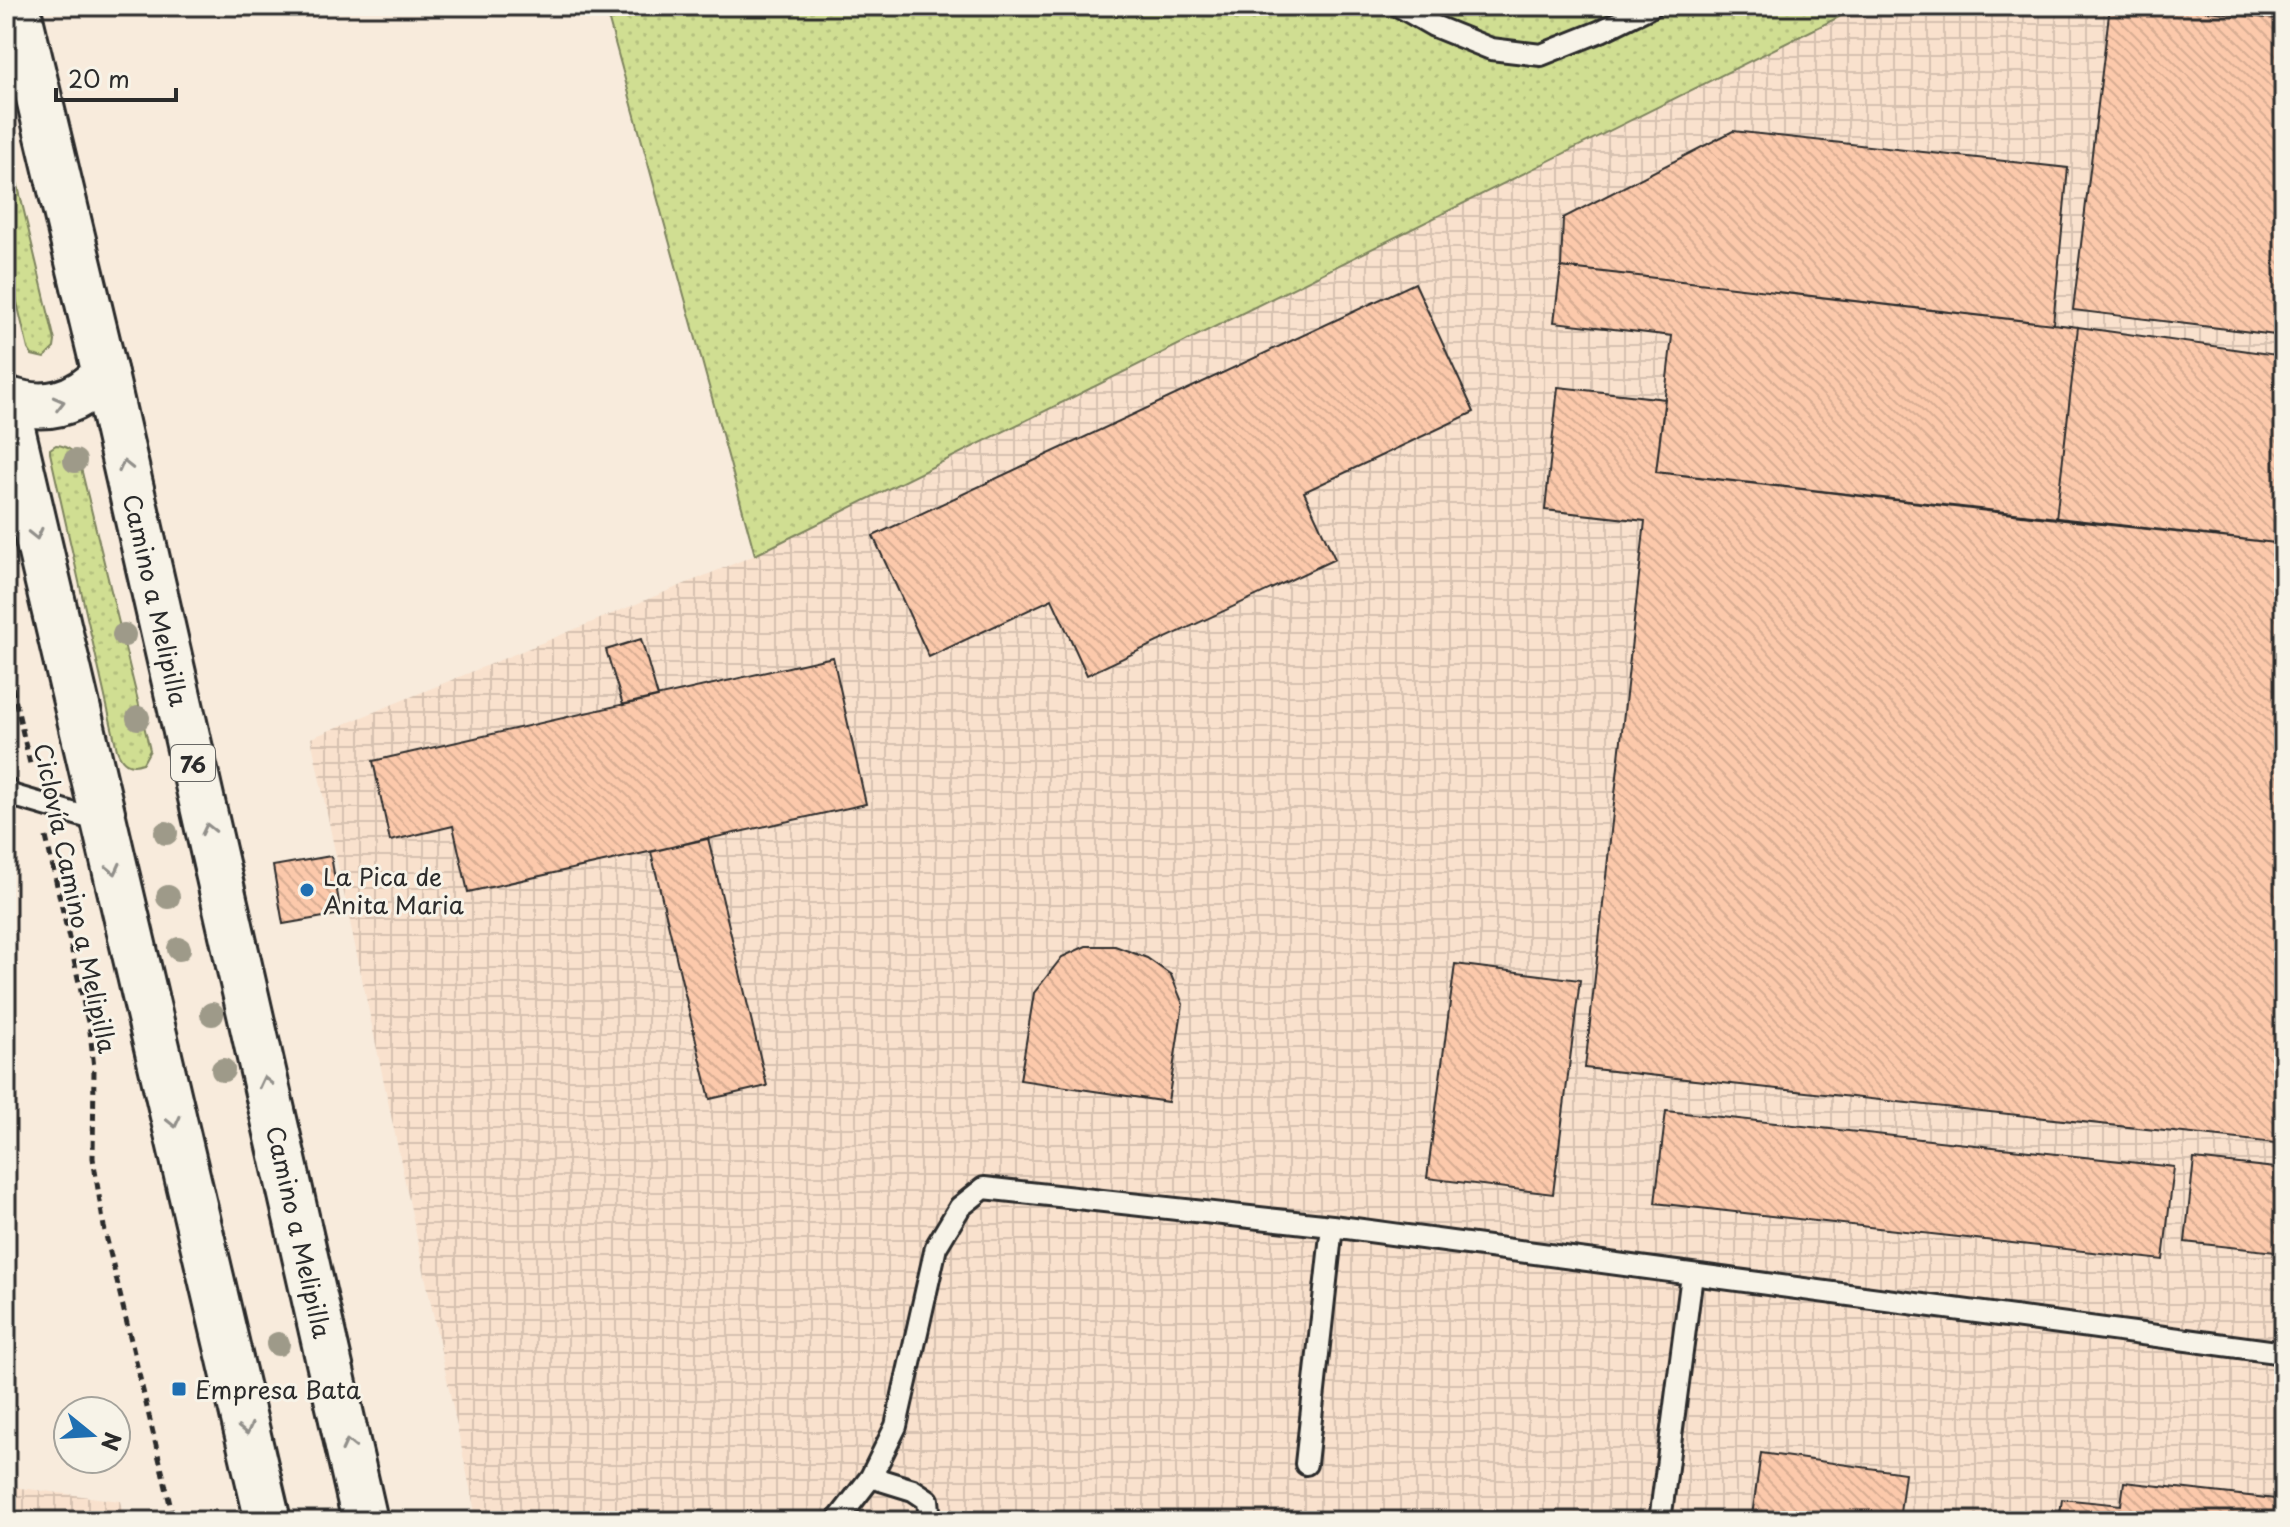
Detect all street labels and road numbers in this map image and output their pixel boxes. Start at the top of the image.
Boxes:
street label: Camino a Melipilla [115,490,198,710]
street label: Ciclovía Camino a Melipilla [26,740,126,1056]
road number: 76 [171,745,215,781]
street label: Camino a Melipilla [258,1122,341,1342]

